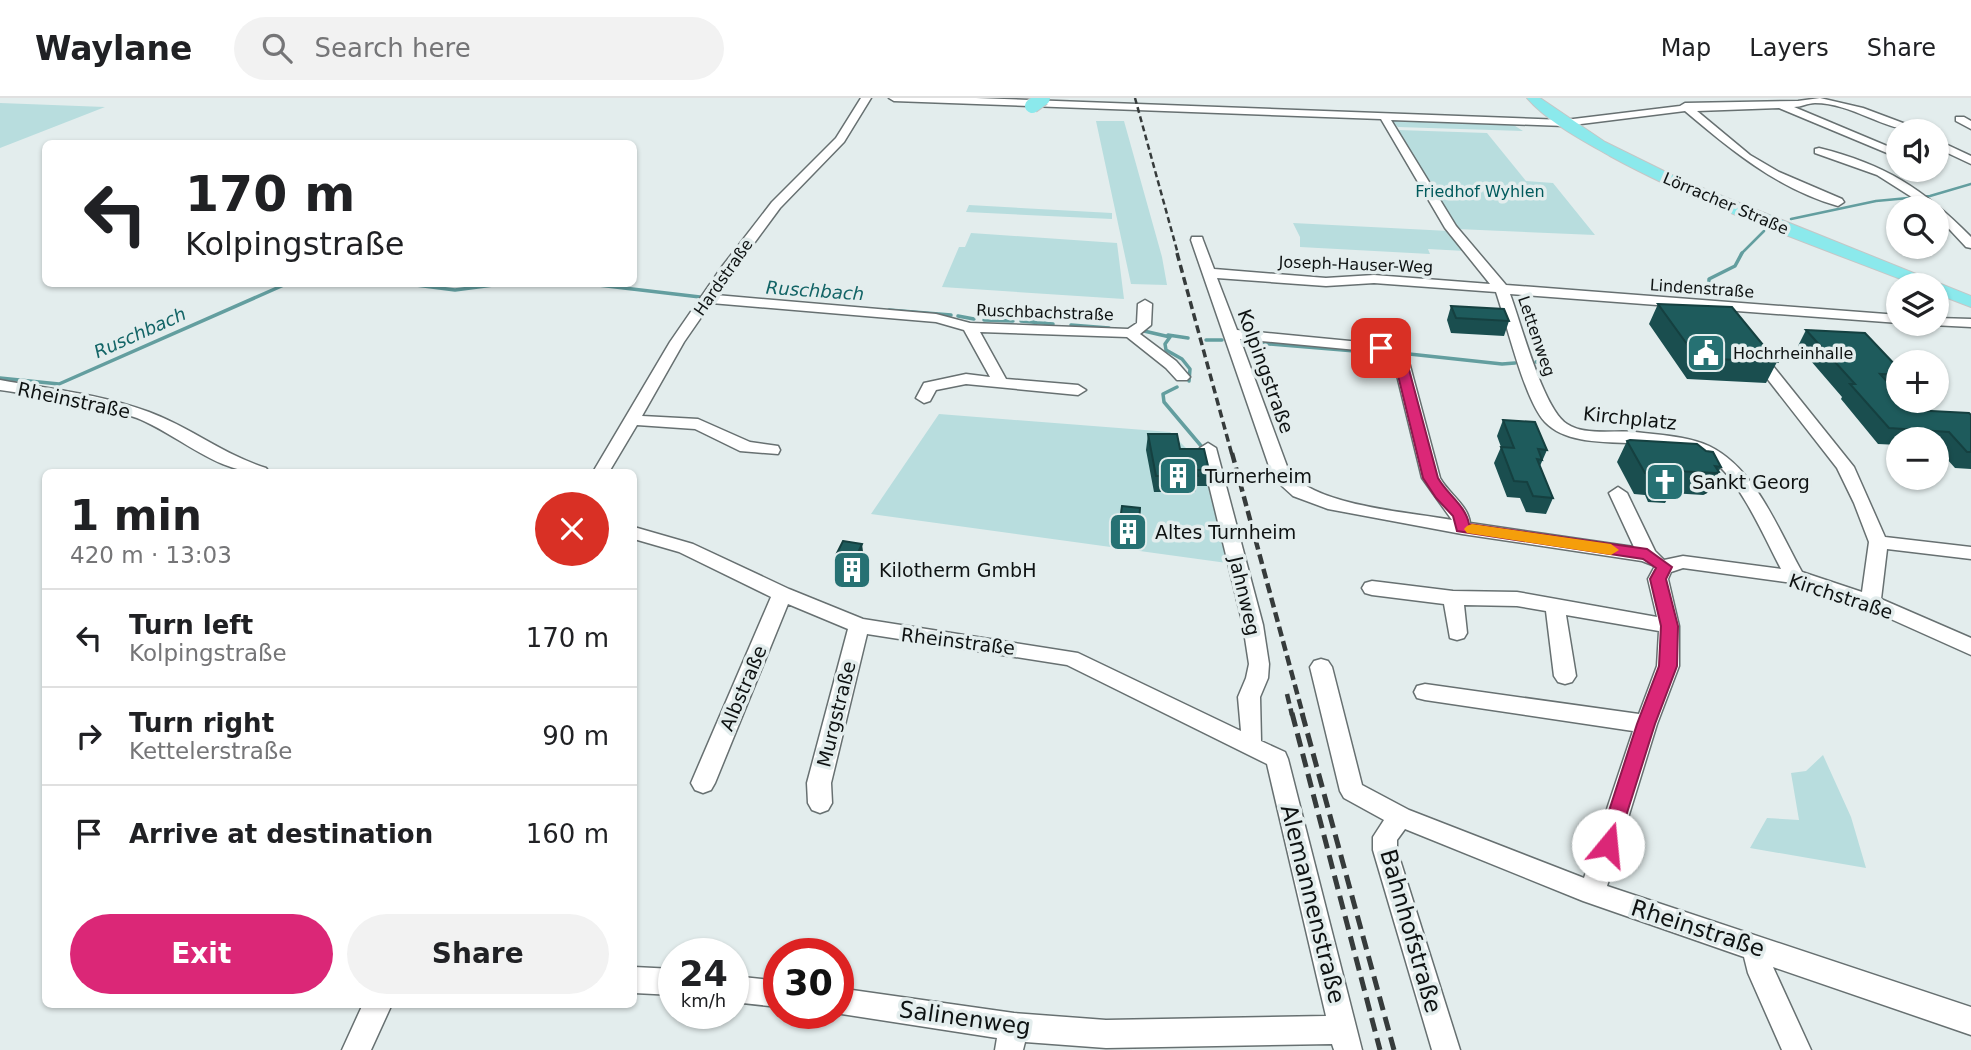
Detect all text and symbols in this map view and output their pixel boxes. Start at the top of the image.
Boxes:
search box [234,17,724,80]
text: Waylane [35,29,192,68]
icon: search [258,29,296,67]
text: Search here [314,33,471,63]
text: Map [1661,34,1711,62]
text: Layers [1749,34,1829,62]
text: Share [1867,34,1936,62]
map controls [1886,119,1949,490]
button: sound [1886,119,1949,182]
text: 170 m [185,166,355,223]
icon: left [70,168,161,259]
street label: Lörracher Straße [1660,168,1791,238]
park label: Friedhof Wyhlen [1415,182,1545,201]
button: search [1886,196,1949,259]
text: Kolpingstraße [185,225,404,263]
street label: Hardstraße [690,235,757,319]
street label: Joseph-Hauser-Weg [1277,252,1434,277]
button: layers [1886,273,1949,336]
street label: Lindenstraße [1649,275,1755,302]
water label: Ruschbach [765,277,865,304]
street label: Lettenweg [1514,293,1559,379]
street label: Ruschbachstraße [976,301,1114,324]
water label: Ruschbach [91,303,189,362]
street label: Kolpingstraße [1233,306,1299,436]
pin [1351,318,1411,378]
icon: arrive [1362,329,1400,367]
public building icon: Hochrheinhalle [1685,332,1727,374]
place label: Hochrheinhalle [1733,344,1853,363]
button: + [1886,350,1949,413]
street label: Rheinstraße [16,377,132,423]
street label: Kirchplatz [1582,402,1678,434]
button: − [1886,427,1949,490]
building icon: Turnerheim [1157,455,1199,497]
church icon: Sankt Georg [1644,461,1686,503]
place label: Turnerheim [1204,465,1312,487]
place label: Sankt Georg [1692,471,1810,493]
text: 1 min [70,491,202,540]
button: close [535,492,609,566]
building icon: Altes Turnheim [1107,511,1149,553]
place label: Altes Turnheim [1155,521,1296,543]
text: 420 m · 13:03 [70,542,232,568]
building icon: Kilotherm GmbH [831,549,873,591]
street label: Jahnweg [1225,553,1265,638]
place label: Kilotherm GmbH [879,559,1036,581]
street label: Kirchstraße [1786,569,1896,623]
text: Turn left [129,610,253,640]
icon: left [70,619,108,657]
text: 170 m [526,623,609,653]
street label: Rheinstraße [900,623,1016,659]
text: Kolpingstraße [129,640,287,666]
street label: Albstraße [715,642,771,734]
street label: Murgstraße [812,659,860,769]
text: Turn right [129,708,274,738]
icon: right [70,717,108,755]
text: 90 m [542,721,609,751]
text: Kettelerstraße [129,738,292,764]
street label: Alemannenstraße [1276,802,1350,1006]
position arrow [1571,808,1645,882]
icon: arrive [70,815,108,853]
text: Arrive at destination [129,819,433,849]
text: 160 m [526,819,609,849]
street label: Bahnhofstraße [1375,846,1447,1016]
street label: Rheinstraße [1628,894,1768,962]
button: Exit [70,914,333,994]
button: Share [347,914,609,994]
speed limit sign: 30 [763,938,854,1029]
text: 24 [679,954,728,994]
text: km/h [681,990,726,1011]
street label: Salinenweg [898,996,1032,1040]

